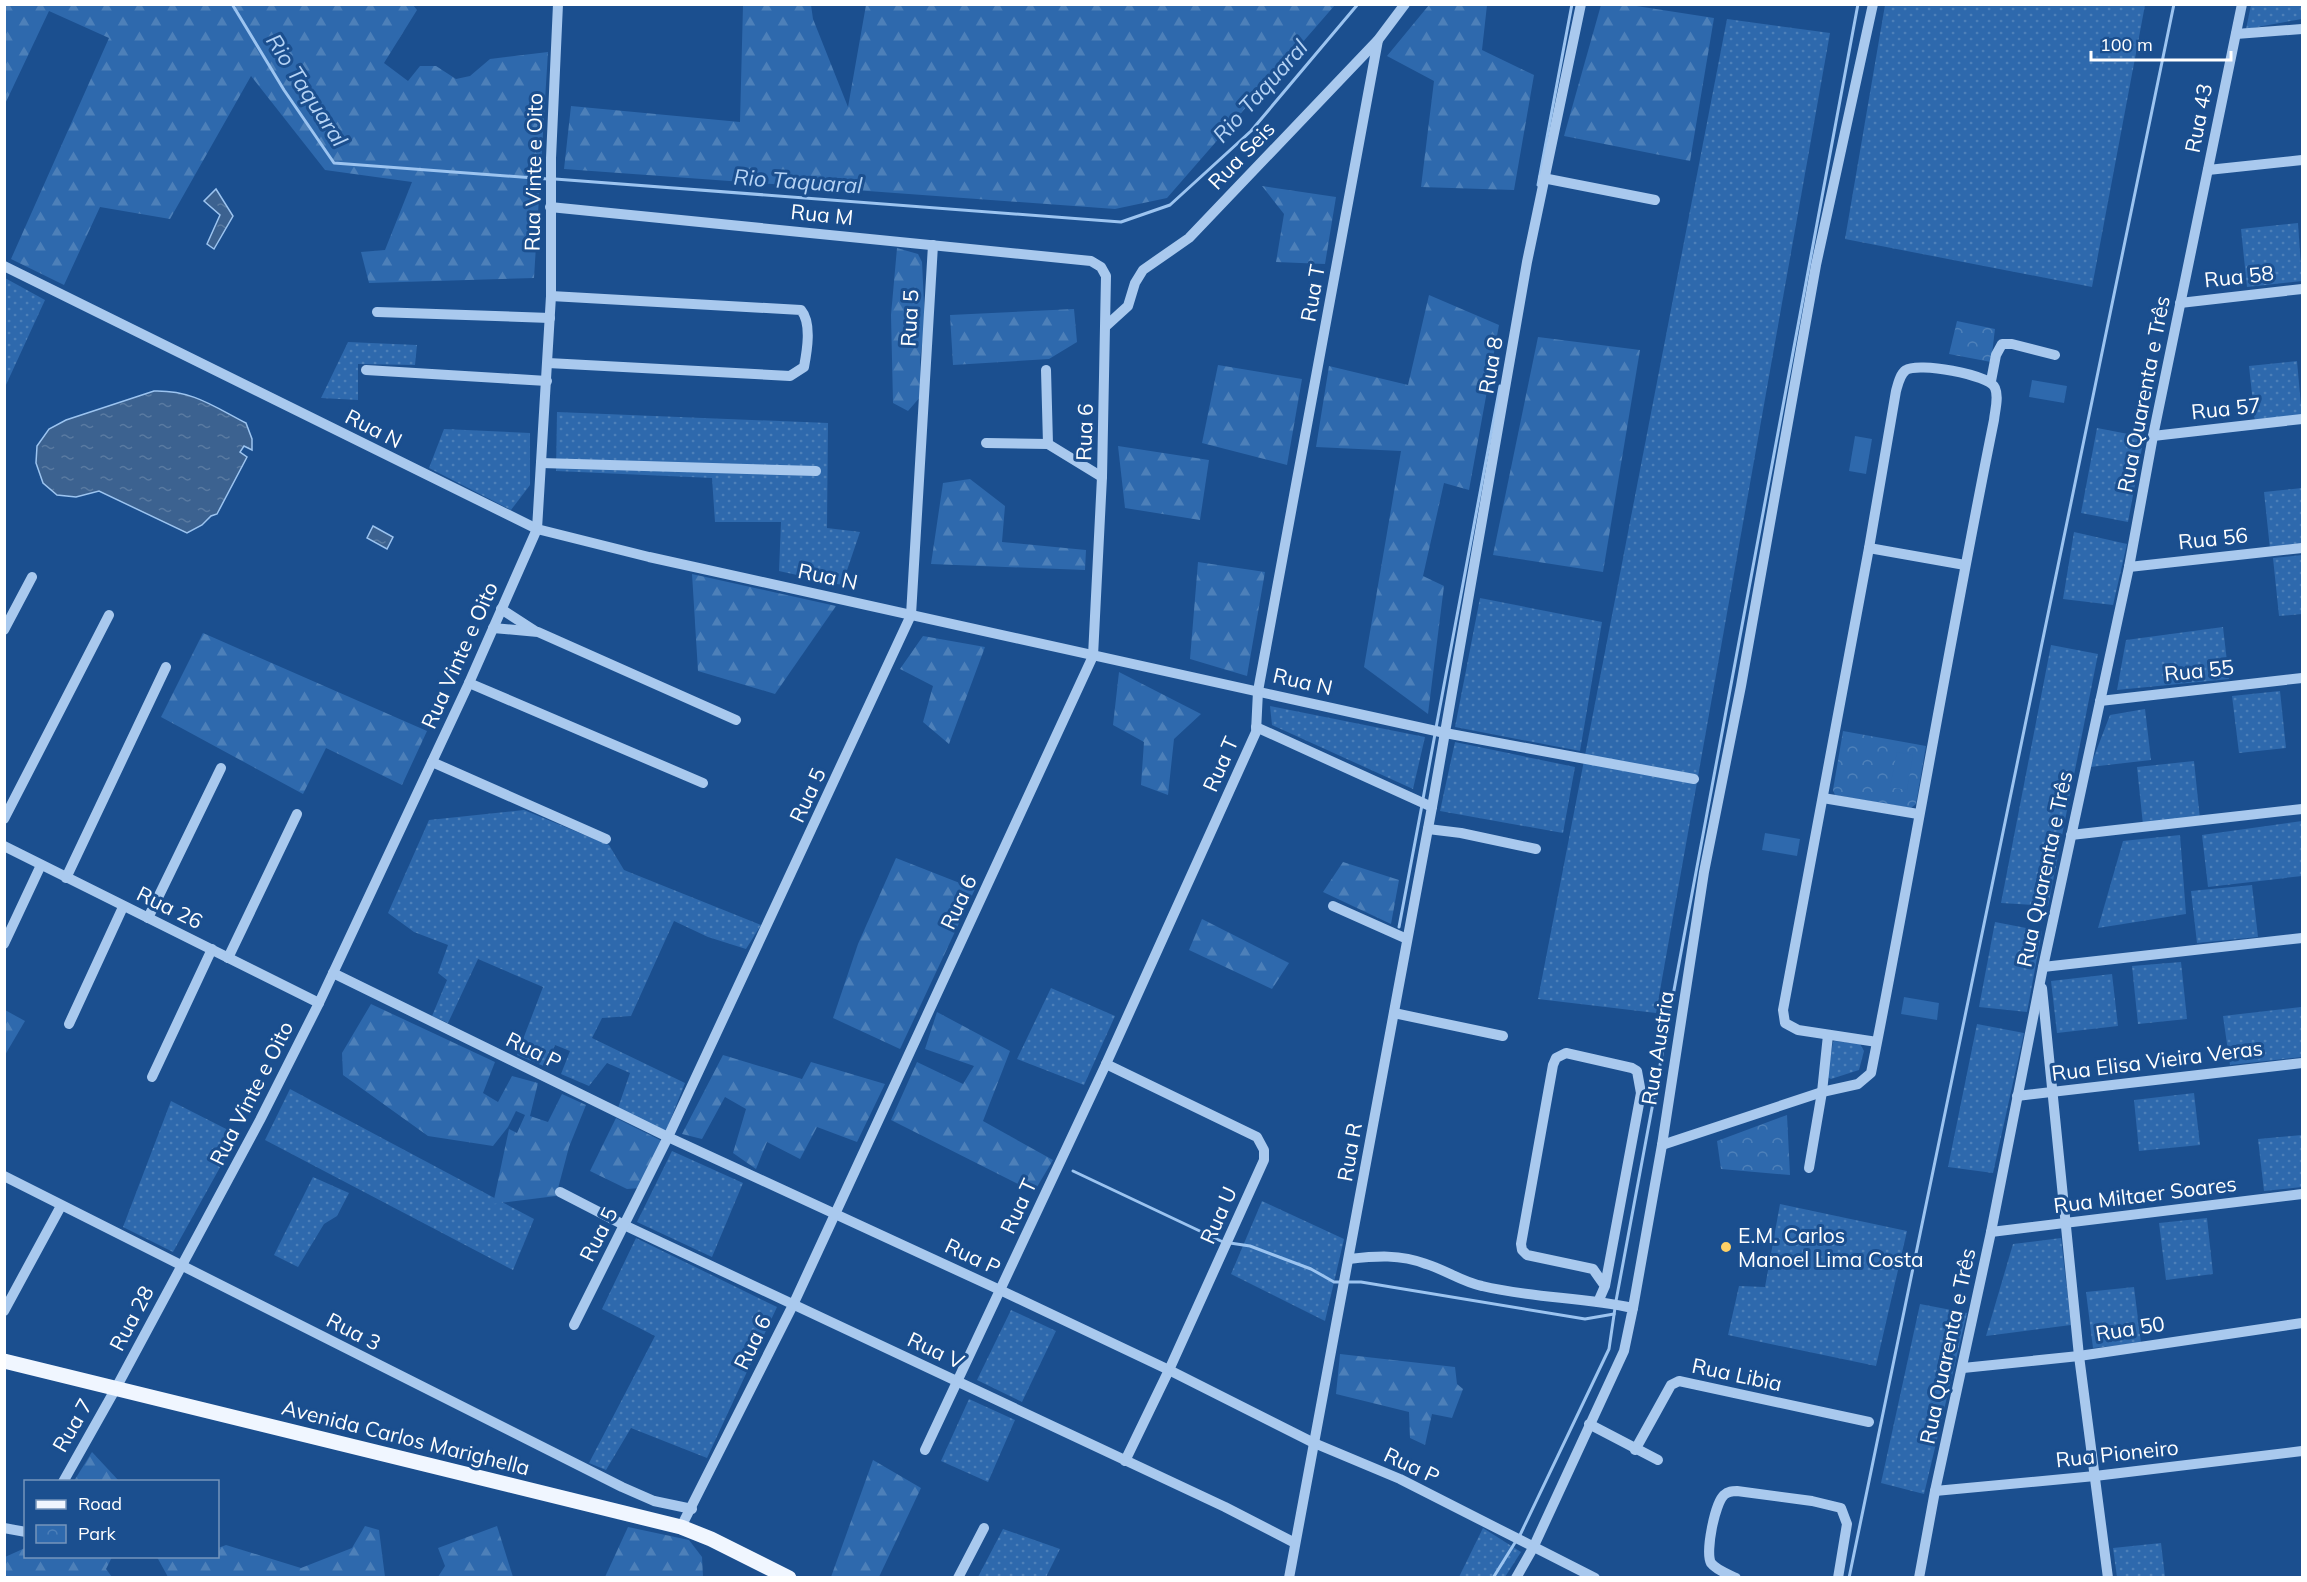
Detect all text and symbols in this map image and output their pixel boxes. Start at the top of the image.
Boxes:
scale bar [2091,24,2230,62]
water label: Rio Taquaral [260,28,354,152]
water label: Rio Taquaral [1206,33,1314,148]
text: 100 m [2100,33,2153,56]
street label: Rua 43 [2179,81,2217,155]
street label: Rua Vinte e Oito [519,93,547,251]
street label: Rua Seis [1202,116,1280,194]
water label: Rio Taquaral [733,163,864,200]
street label: Rua M [789,198,855,230]
street label: Rua 58 [2203,259,2275,293]
street label: Rua T [1294,262,1330,324]
street label: Rua 5 [895,289,923,347]
street label: Rua Quarenta e Três [2111,294,2175,494]
street label: Rua 8 [1472,335,1508,395]
street label: Rua 57 [2190,391,2262,425]
street label: Rua N [341,403,407,453]
street label: Rua 6 [1070,403,1098,461]
street label: Rua 56 [2177,521,2249,555]
street label: Rua N [796,557,860,595]
street label: Rua Vinte e Oito [415,577,503,733]
street label: Rua 55 [2163,653,2235,687]
street label: Rua N [1271,662,1335,700]
street label: Rua T [1196,732,1244,796]
street label: Rua 5 [783,764,831,826]
street label: Rua Quarenta e Três [2011,769,2077,969]
street label: Rua 6 [934,871,982,933]
street label: Rua 26 [133,880,207,934]
street label: Rua Austria [1635,989,1679,1107]
street label: Rua Vinte e Oito [204,1017,298,1169]
street label: Rua P [502,1026,566,1074]
street label: Rua Elisa Vieira Veras [2050,1034,2264,1086]
street label: Rua R [1331,1121,1367,1183]
street label: Rua Miltaer Soares [2052,1170,2238,1218]
street label: Rua T [994,1174,1042,1238]
street label: Rua U [1194,1182,1242,1248]
street label: Rua 5 [573,1203,623,1265]
place label: E.M. Carlos Manoel Lima Costa [1738,1222,1924,1272]
street label: Rua P [941,1232,1005,1280]
marker: E.M. Carlos Manoel Lima Costa [1719,1240,1733,1254]
street label: Rua Quarenta e Três [1914,1246,1980,1446]
street label: Rua 28 [103,1281,159,1355]
street label: Rua 3 [323,1306,385,1356]
street label: Rua 50 [2093,1310,2167,1346]
street label: Rua 6 [728,1311,776,1373]
street label: Rua V [904,1326,969,1374]
street label: Rua Libia [1690,1352,1784,1396]
street label: Rua 7 [46,1394,98,1456]
street label: Avenida Carlos Marighella [279,1394,533,1480]
street label: Rua Pioneiro [2054,1434,2180,1472]
street label: Rua P [1380,1441,1444,1489]
legend [24,1480,219,1558]
text: Road [78,1492,122,1515]
text: Park [78,1522,117,1545]

